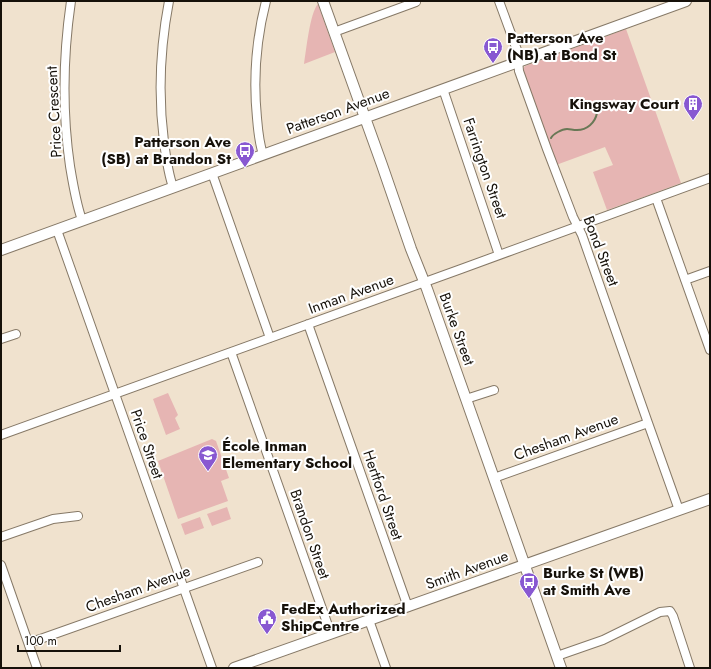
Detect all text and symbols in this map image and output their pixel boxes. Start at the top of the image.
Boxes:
place label: Patterson Ave (NB) at Bond St [507,27,617,66]
bus stop icon: Patterson Ave (NB) at Bond St [482,36,504,64]
street label: Price Crescent [41,65,67,158]
street label: Patterson Avenue [283,82,393,140]
place label: Kingsway Court [569,93,679,115]
building icon: Kingsway Court [682,93,704,121]
street label: Farrington Street [458,115,513,222]
place label: Patterson Ave (SB) at Brandon St [101,131,231,170]
bus stop icon: Patterson Ave (SB) at Brandon St [234,140,256,168]
street label: Bond Street [578,213,625,290]
street label: Inman Avenue [305,268,397,320]
street label: Burke Street [434,290,480,369]
street label: Price Street [125,406,169,482]
street label: Chesham Avenue [511,408,622,466]
place label: École Inman Elementary School [222,435,352,474]
school or university icon: École Inman Elementary School [197,444,219,472]
street label: Hertford Street [357,447,409,543]
street label: Brandon Street [284,486,336,582]
street label: Smith Avenue [423,545,512,595]
street label: Chesham Avenue [83,560,194,618]
place label: Burke St (WB) at Smith Ave [543,562,644,601]
bus stop icon: Burke St (WB) at Smith Ave [518,571,540,599]
place label: FedEx Authorized ShipCentre [281,598,406,637]
public building icon: FedEx Authorized ShipCentre [256,607,278,635]
scale bar [18,627,120,653]
text: 100 m [24,632,57,650]

